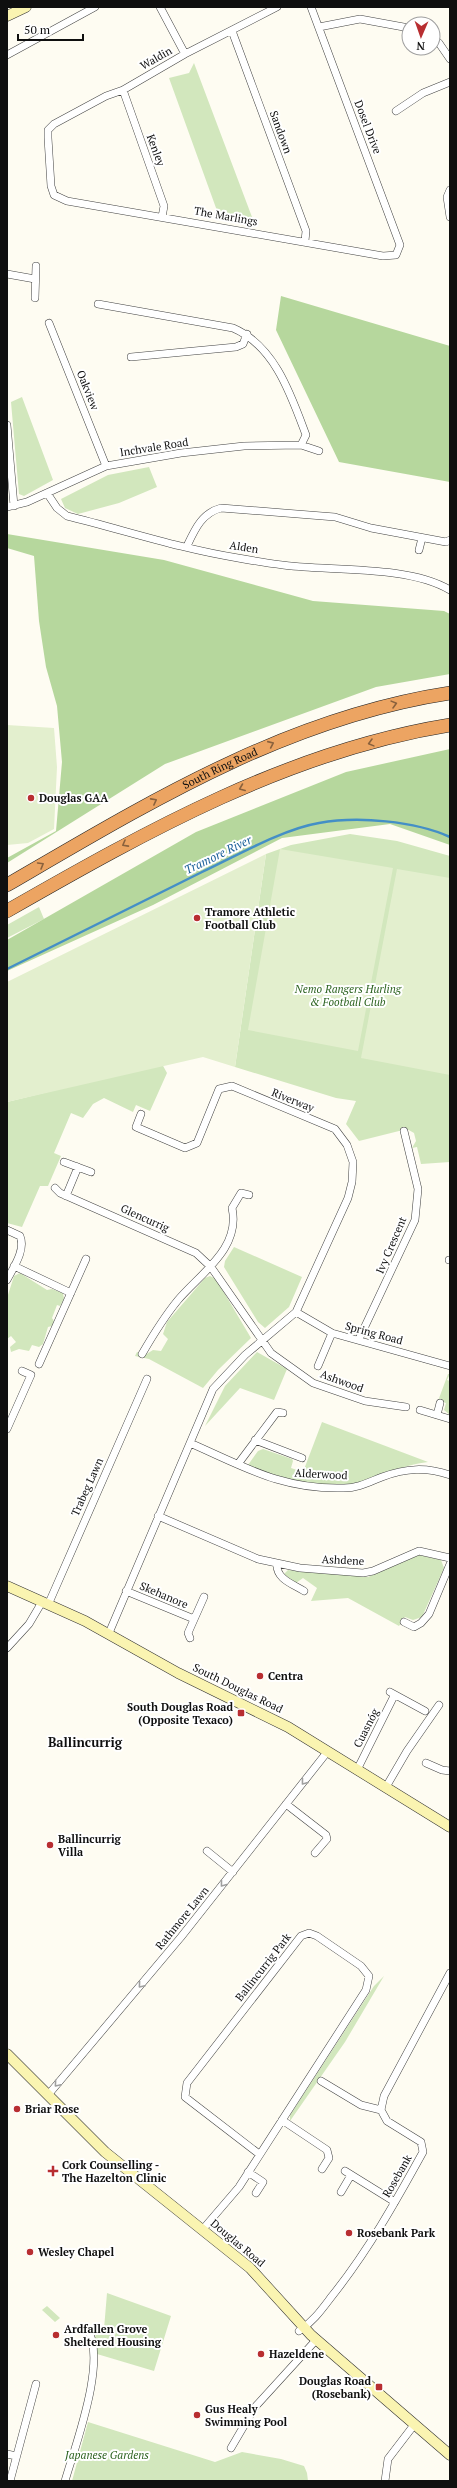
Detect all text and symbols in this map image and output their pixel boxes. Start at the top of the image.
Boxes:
scale bar [18,16,83,42]
north arrow [401,16,441,56]
text: 50 m [24,22,51,37]
text: N [416,39,425,53]
street label: Waldin [138,43,175,73]
street label: Dosel Drive [351,98,385,156]
street label: Sandown [267,109,295,156]
street label: Kenley [144,132,168,168]
street label: The Marlings [193,204,259,229]
street label: Oakview [74,368,103,413]
street label: Inchvale Road [119,435,189,459]
street label: Alden [229,538,260,556]
one-way arrow [391,700,397,708]
one-way arrow [368,739,374,747]
one-way arrow [267,741,274,749]
street label: South Ring Road [180,744,260,792]
one-way arrow [238,783,245,791]
place label: Douglas GAA [39,791,109,805]
marker: Douglas GAA [26,793,36,803]
one-way arrow [150,798,157,806]
water label: Tramore River [182,831,255,877]
one-way arrow [122,840,129,847]
one-way arrow [37,863,44,870]
place label: Tramore Athletic Football Club [205,905,296,932]
marker: Tramore Athletic Football Club [192,913,202,923]
park label: Nemo Rangers Hurling & Football Club [294,982,402,1009]
street label: Riverway [270,1085,317,1115]
street label: Glencurrig [118,1201,172,1235]
street label: Ivy Crescent [373,1214,409,1276]
street label: Spring Road [344,1319,404,1347]
street label: Ashwood [319,1367,365,1395]
street label: Trabeg Lawn [68,1455,106,1518]
street label: Alderwood [294,1466,348,1482]
street label: Ashdene [321,1552,365,1568]
street label: Skehanore [138,1579,191,1612]
street label: South Douglas Road [191,1660,285,1716]
place label: Centra [268,1669,303,1683]
marker: Centra [255,1671,265,1681]
place label: South Douglas Road (Opposite Texaco) [127,1700,233,1727]
street label: Cuasnóg [350,1706,382,1750]
marker: South Douglas Road (Opposite Texaco) [236,1708,246,1718]
district label: Ballincurrig [48,1733,123,1751]
one-way arrow [301,1777,308,1784]
place label: Ballincurrig Villa [58,1832,122,1859]
marker: Ballincurrig Villa [45,1840,55,1850]
one-way arrow [221,1879,228,1887]
street label: Rathmore Lawn [152,1883,212,1952]
street label: Ballincurrig Park [232,1930,294,2004]
one-way arrow [139,1980,146,1987]
one-way arrow [55,2079,62,2087]
place label: Briar Rose [25,2102,79,2116]
marker: Briar Rose [12,2104,22,2114]
street label: Rosebank [379,2152,415,2200]
place label: Cork Counselling - The Hazelton Clinic [62,2158,167,2185]
marker: Cork Counselling - The Hazelton Clinic [47,2165,59,2177]
street label: Douglas Road [208,2216,268,2270]
place label: Rosebank Park [357,2226,436,2240]
marker: Rosebank Park [344,2228,354,2238]
place label: Wesley Chapel [38,2245,114,2259]
marker: Wesley Chapel [25,2247,35,2257]
place label: Ardfallen Grove Sheltered Housing [64,2322,162,2349]
marker: Ardfallen Grove Sheltered Housing [51,2330,61,2340]
place label: Hazeldene [269,2347,324,2361]
marker: Hazeldene [256,2349,266,2359]
place label: Douglas Road (Rosebank) [299,2374,371,2401]
marker: Douglas Road (Rosebank) [374,2382,384,2392]
place label: Gus Healy Swimming Pool [205,2402,287,2429]
marker: Gus Healy Swimming Pool [192,2410,202,2420]
park label: Japanese Gardens [64,2448,149,2462]

